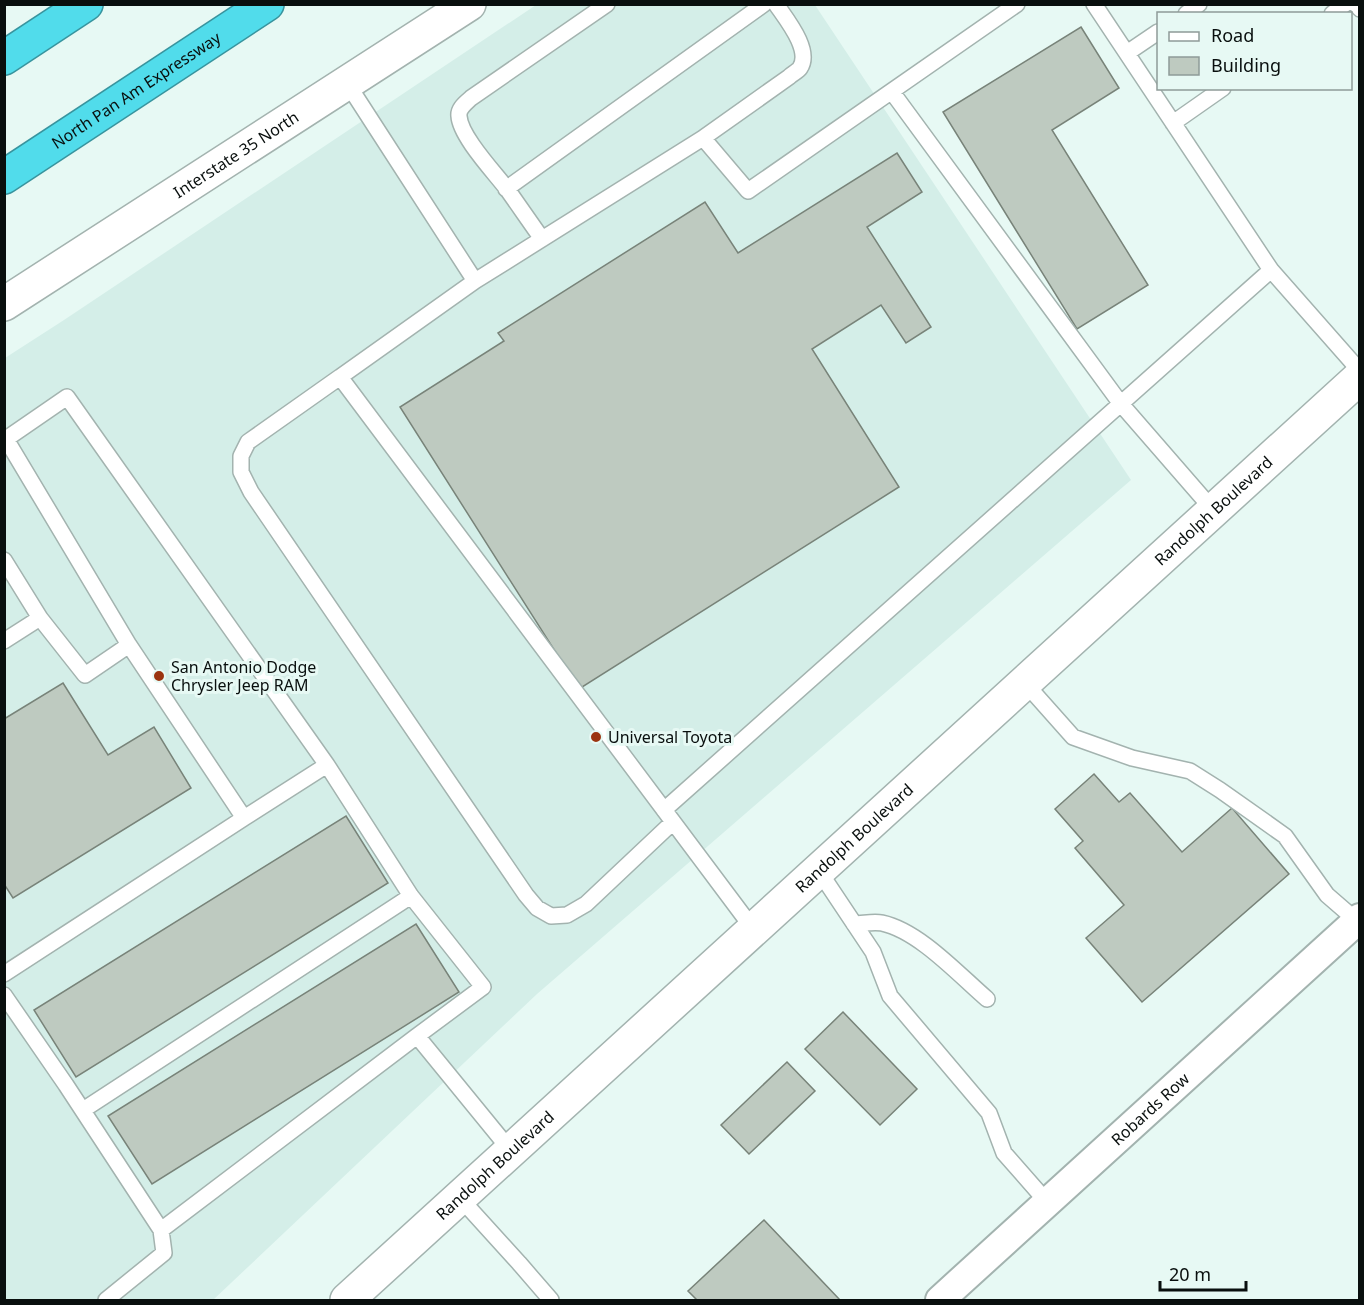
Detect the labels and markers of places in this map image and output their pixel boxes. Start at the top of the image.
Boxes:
place label: San Antonio Dodge Chrysler Jeep RAM [171,656,316,696]
marker: San Antonio Dodge Chrysler Jeep RAM [152,669,166,683]
place label: Universal Toyota [608,726,732,748]
marker: Universal Toyota [589,730,603,744]

